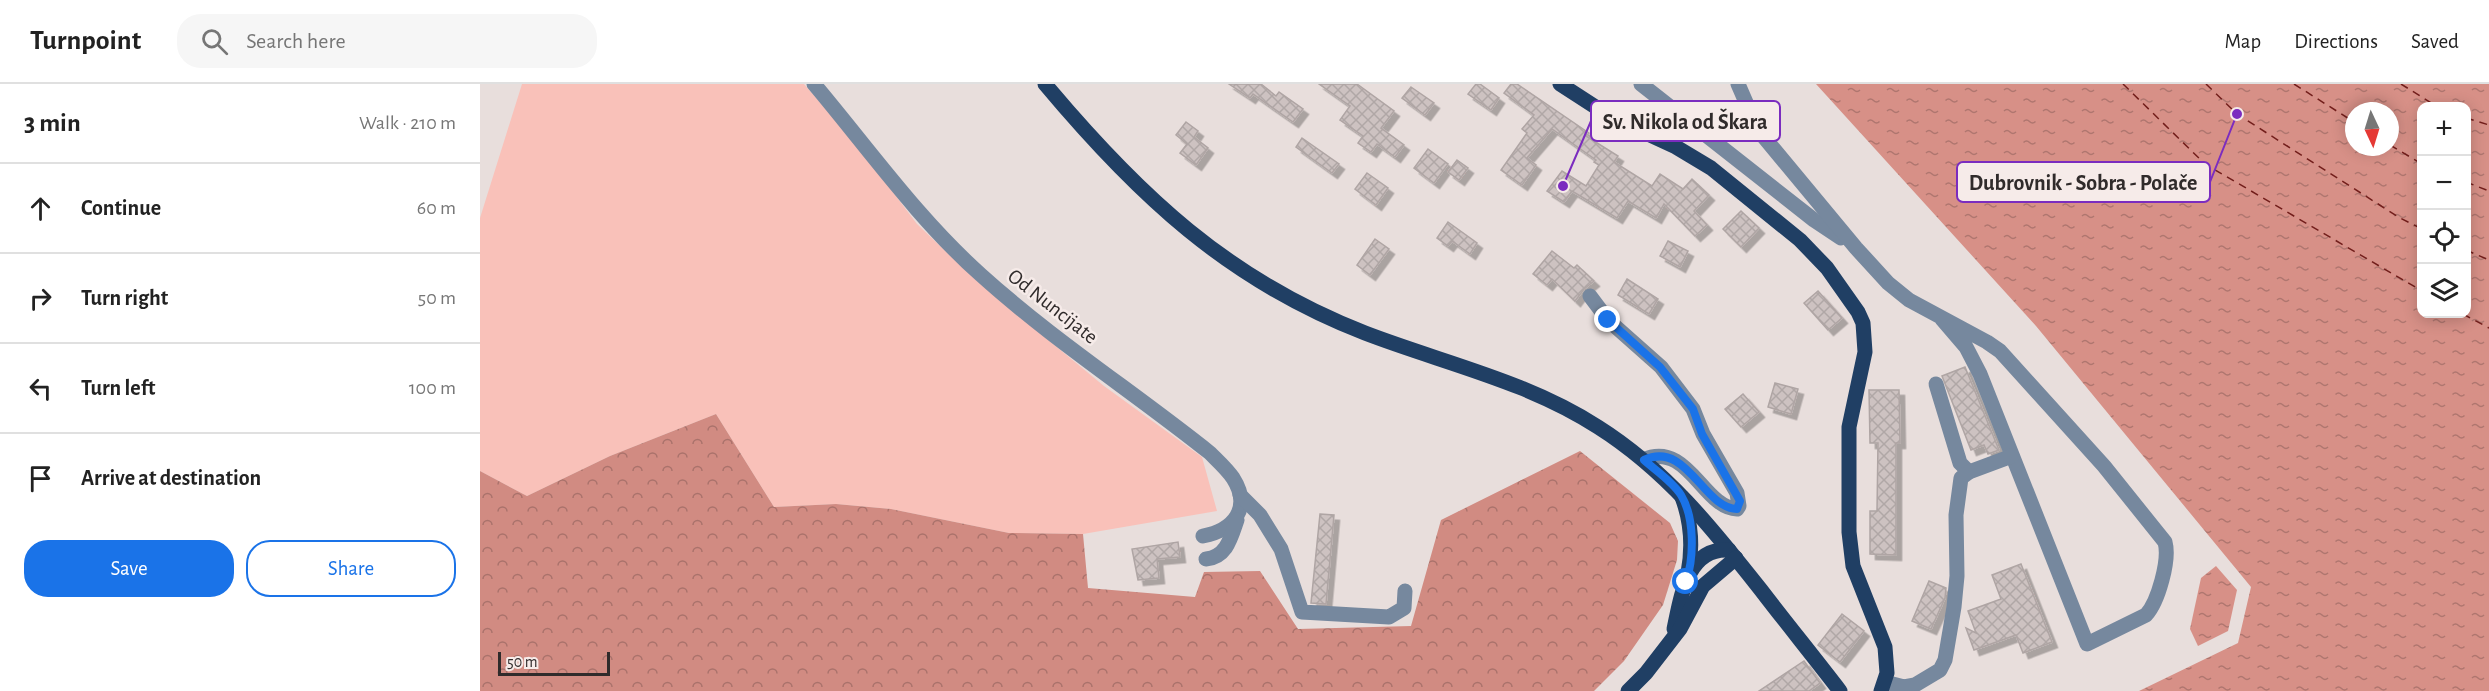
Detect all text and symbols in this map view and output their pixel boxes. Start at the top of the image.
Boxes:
search box [177,14,597,68]
icon: search [198,25,231,58]
text: Turnpoint [30,27,141,55]
text: Search here [246,30,346,52]
text: Map [2225,31,2261,52]
text: Directions [2294,31,2378,52]
text: Saved [2411,31,2459,52]
callout: Sv. Nikola od Škara [1591,101,1780,141]
north arrow [2345,102,2399,156]
map controls [2417,102,2471,318]
button: + [2417,102,2471,156]
text: Sv. Nikola od Škara [1603,108,1768,133]
text: 3 min [24,110,81,136]
text: Walk · 210 m [359,113,456,133]
button: − [2417,156,2471,210]
callout: Dubrovnik - Sobra - Polače [1957,162,2210,202]
text: Dubrovnik - Sobra - Polače [1969,172,2197,194]
icon: ahead [24,192,57,225]
text: Continue [81,197,161,219]
text: 60 m [417,198,456,218]
button: locate [2417,210,2471,264]
button: layers [2417,264,2471,318]
street label: Od Nuncijate [1004,265,1102,348]
icon: right [24,282,57,315]
text: Turn right [81,287,168,309]
text: 50 m [418,288,456,308]
route end [1594,306,1620,332]
icon: left [24,372,57,405]
text: Turn left [81,377,155,399]
text: 100 m [409,378,456,398]
icon: arrive [24,462,57,495]
text: Arrive at destination [81,467,261,489]
button: Save [24,540,234,597]
button: Share [246,540,456,597]
route start [1672,568,1698,594]
scale bar [498,649,610,676]
text: 50 m [507,654,538,670]

